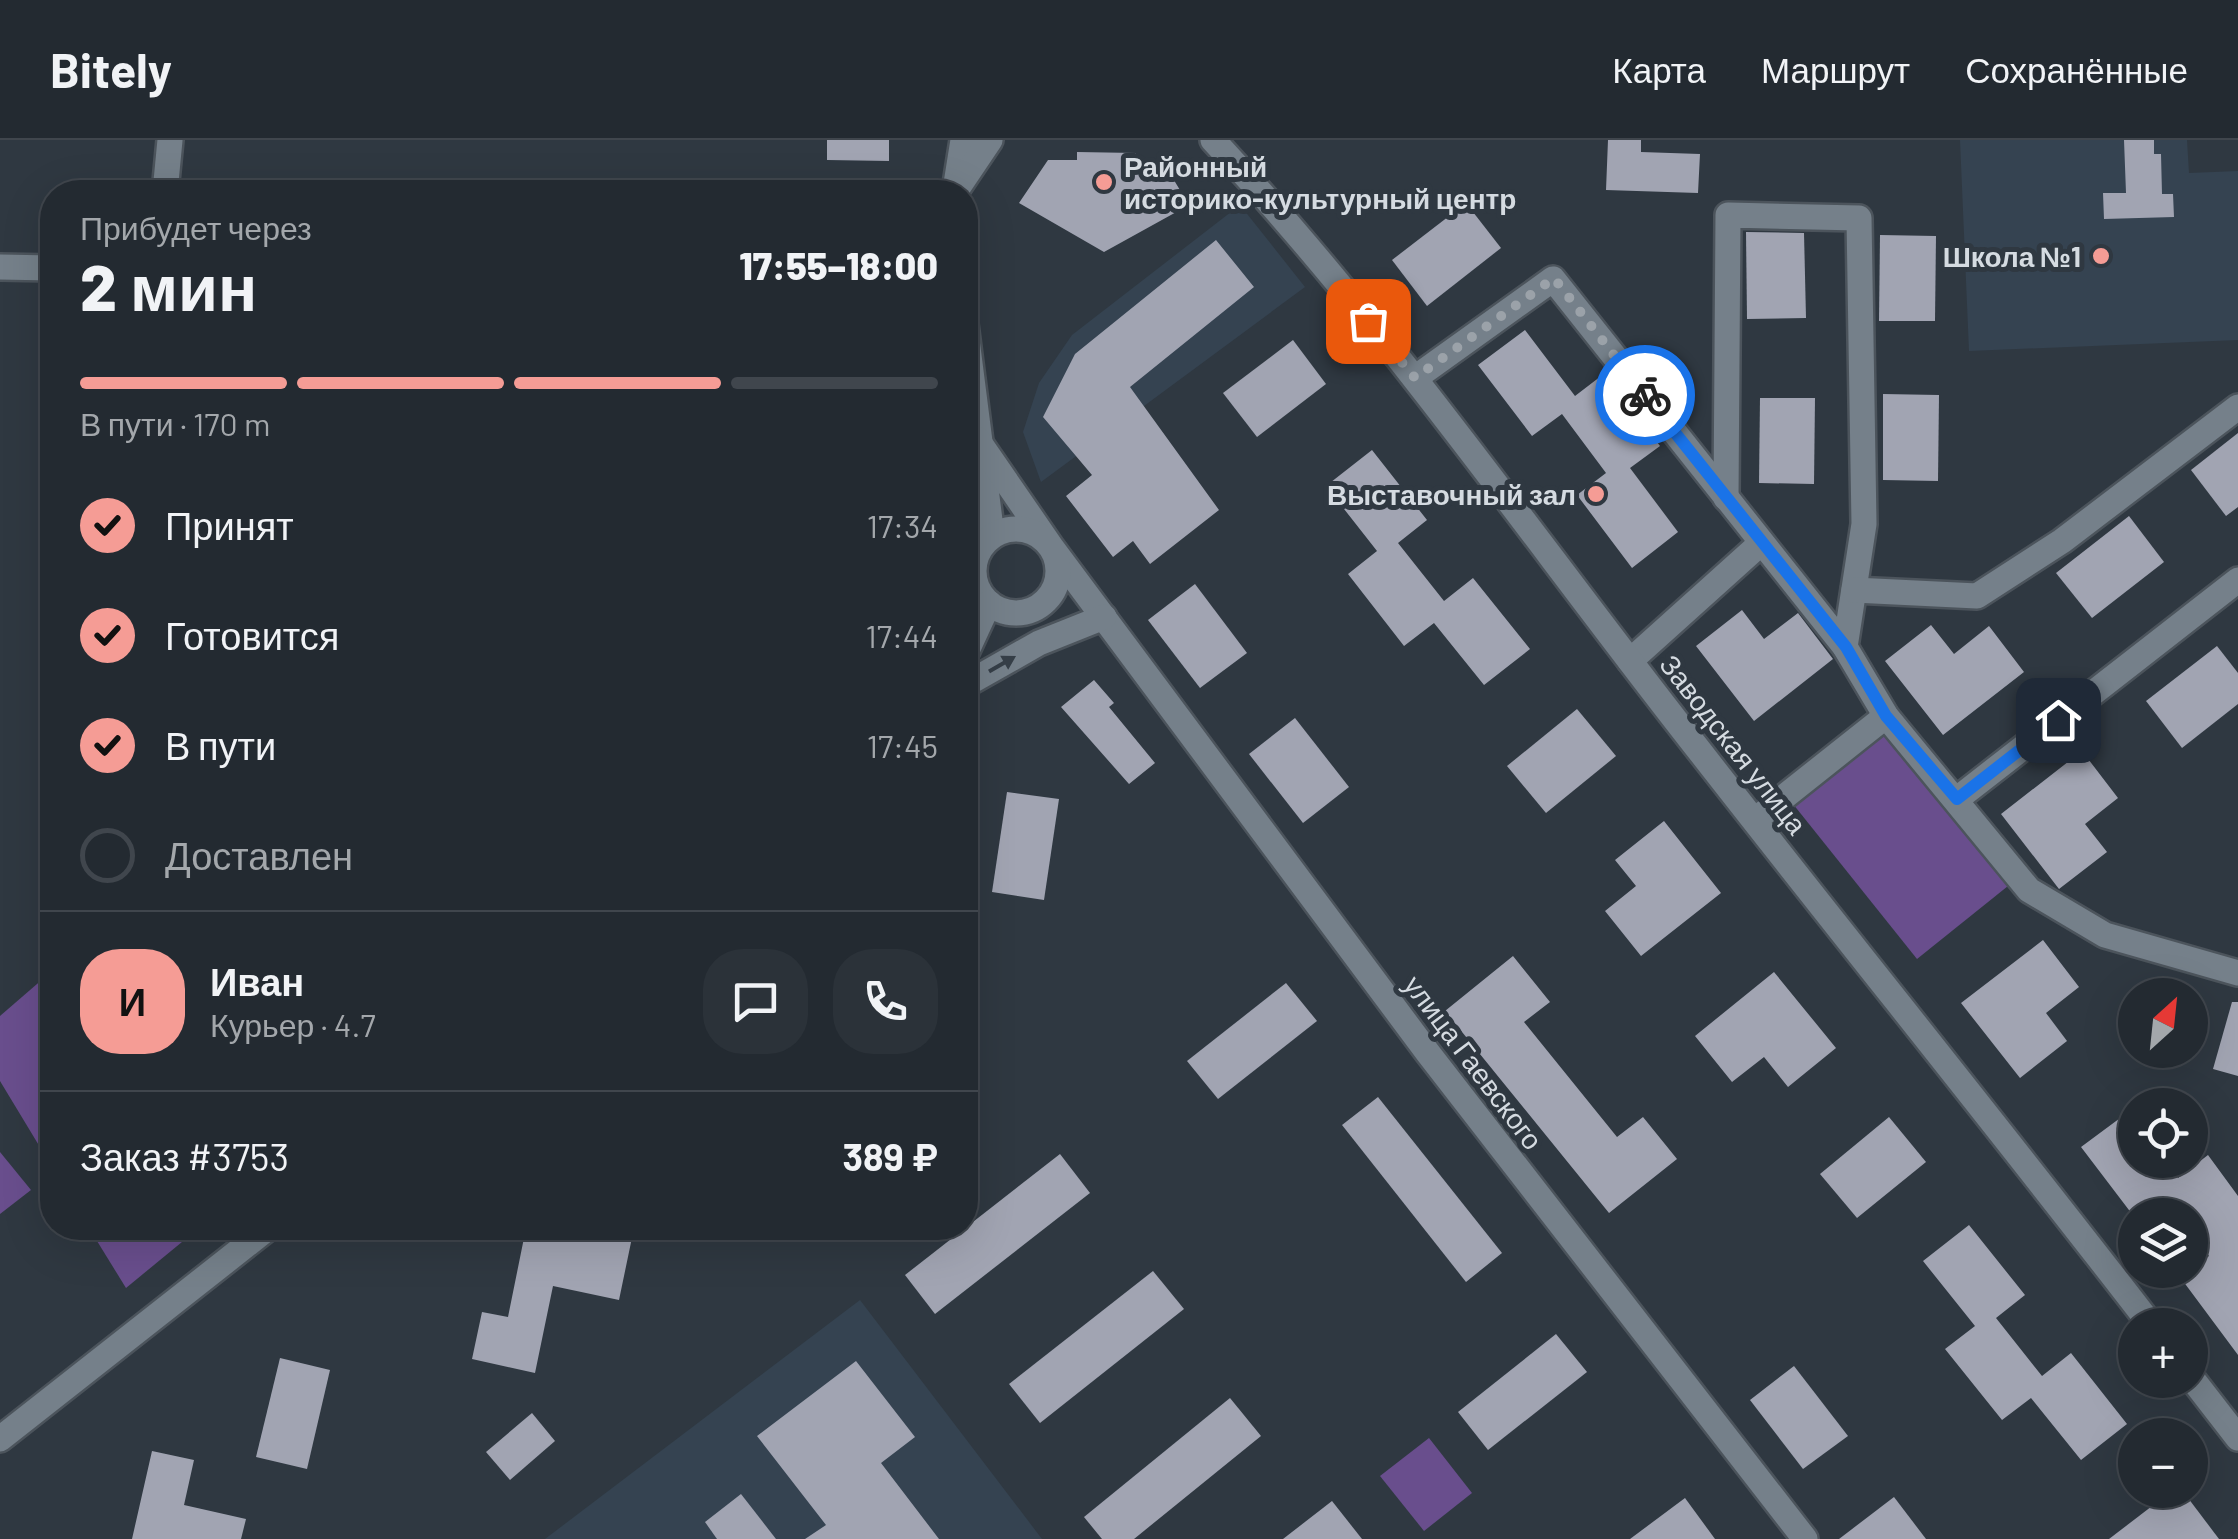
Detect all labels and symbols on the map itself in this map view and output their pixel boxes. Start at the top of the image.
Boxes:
place label: Районный историко-культурный центр [1124,149,1516,215]
marker: Районный историко-культурный центр [1093,171,1115,193]
place label: Школа №1 [1943,239,2081,273]
marker: Школа №1 [2090,245,2112,267]
pin [1326,279,1411,364]
courier [1595,345,1695,445]
place label: Выставочный зал [1327,477,1576,511]
marker: Выставочный зал [1585,483,1607,505]
street label: Заводская улица [1653,647,1815,841]
one-way arrow [988,656,1016,673]
pin [2016,678,2101,763]
street label: улица Гаевского [1397,968,1551,1156]
north arrow [2118,978,2208,1068]

